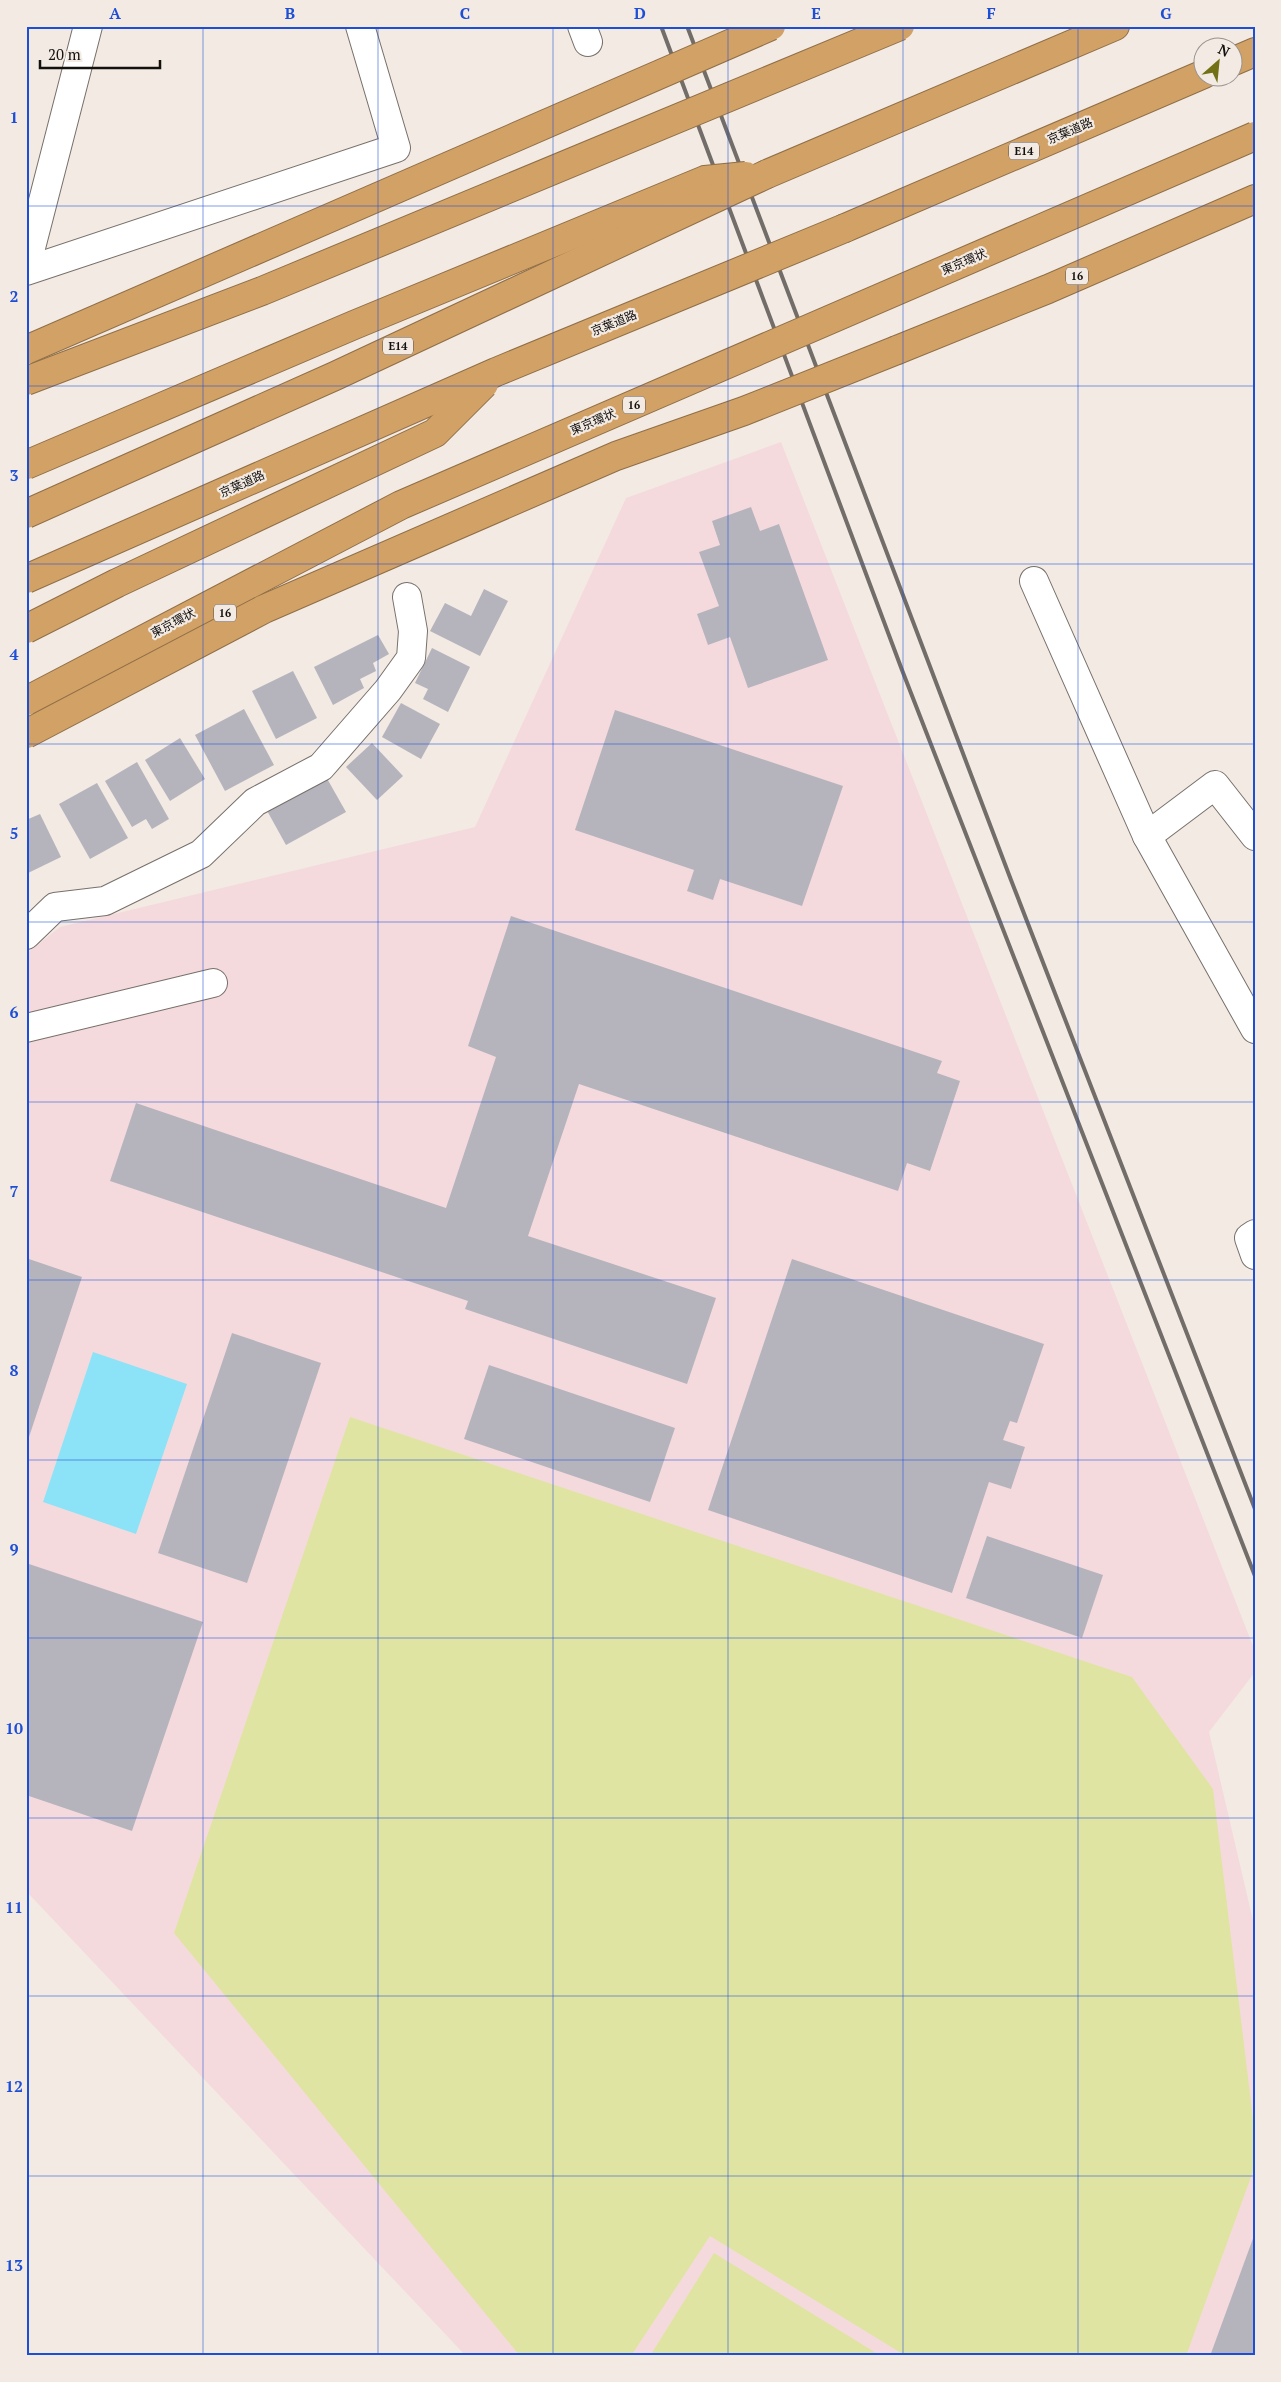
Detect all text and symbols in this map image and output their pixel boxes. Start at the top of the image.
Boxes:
text: A [109,2,121,24]
text: B [285,2,295,24]
text: C [460,2,470,24]
text: D [634,2,646,24]
text: E [811,2,821,24]
text: F [986,2,996,24]
text: G [1160,2,1172,24]
scale bar [40,38,160,70]
north arrow [1194,38,1244,88]
text: N [1215,39,1234,61]
text: 20 m [48,44,81,64]
text: 1 [9,106,19,128]
street label: 京葉道路 [1045,114,1095,147]
road number: E14 [1009,142,1039,160]
street label: 東京環状 [939,245,989,278]
road number: 16 [1066,268,1088,284]
text: 2 [9,285,19,307]
street label: 京葉道路 [589,307,639,338]
road number: E14 [383,338,413,354]
road number: 16 [623,396,645,414]
street label: 東京環状 [568,405,618,438]
text: 3 [9,464,19,486]
street label: 京葉道路 [217,467,267,500]
road number: 16 [214,604,236,622]
street label: 東京環状 [148,605,197,640]
text: 4 [9,643,19,665]
text: 5 [9,822,19,844]
text: 6 [9,1001,19,1023]
text: 7 [9,1180,19,1202]
text: 8 [9,1359,19,1381]
text: 9 [9,1538,19,1560]
text: 10 [5,1717,23,1739]
text: 11 [5,1896,23,1918]
text: 12 [5,2075,23,2097]
text: 13 [5,2254,23,2276]

